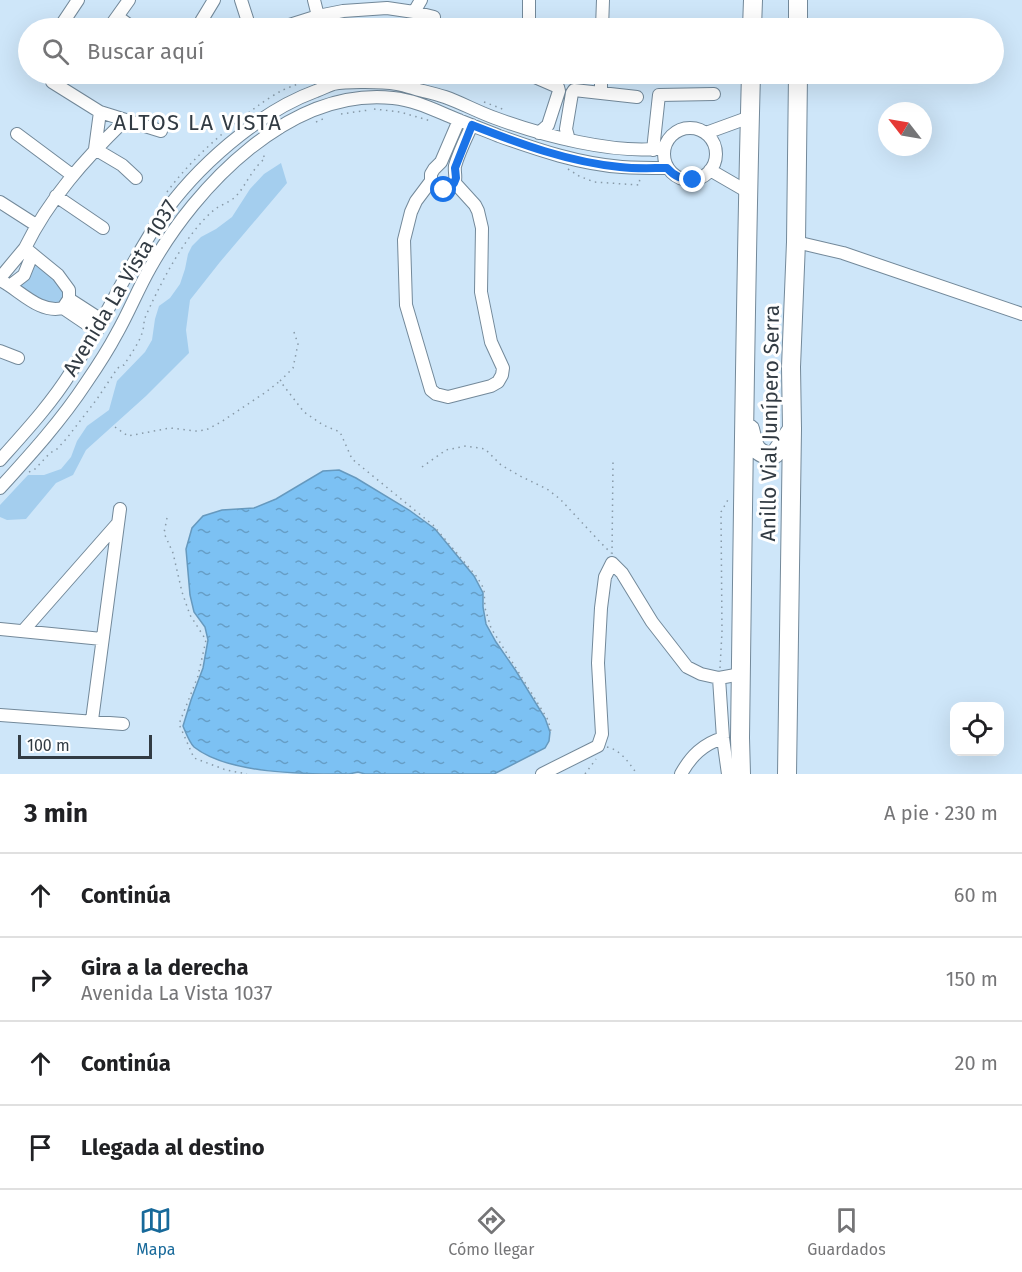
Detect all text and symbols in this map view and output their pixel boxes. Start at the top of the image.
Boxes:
search box [18,18,1004,84]
icon: search [39,35,72,68]
text: Buscar aquí [87,38,204,65]
north arrow [878,102,932,156]
district label: ALTOS LA VISTA [114,109,282,136]
route end [679,166,705,192]
route start [430,176,456,202]
street label: Avenida La Vista 1037 [57,195,183,381]
street label: Anillo Vial Junípero Serra [755,304,785,542]
map controls [950,702,1004,756]
button: locate [950,702,1004,756]
scale bar [18,732,152,760]
text: 100 m [27,736,70,755]
text: 3 min [24,798,88,829]
text: A pie · 230 m [884,801,998,825]
icon: ahead [24,879,57,912]
text: Continúa [81,882,171,909]
text: 60 m [954,883,998,907]
text: Gira a la derecha [81,954,249,981]
icon: right [24,963,57,996]
text: 150 m [946,967,998,991]
text: Avenida La Vista 1037 [81,981,272,1005]
icon: ahead [24,1047,57,1080]
text: Continúa [81,1050,171,1077]
text: 20 m [955,1051,998,1075]
icon: arrive [24,1131,57,1164]
text: Llegada al destino [81,1134,265,1161]
tab: Mapa [136,1204,176,1259]
tab: Cómo llegar [448,1204,534,1259]
tab: Guardados [807,1204,886,1259]

